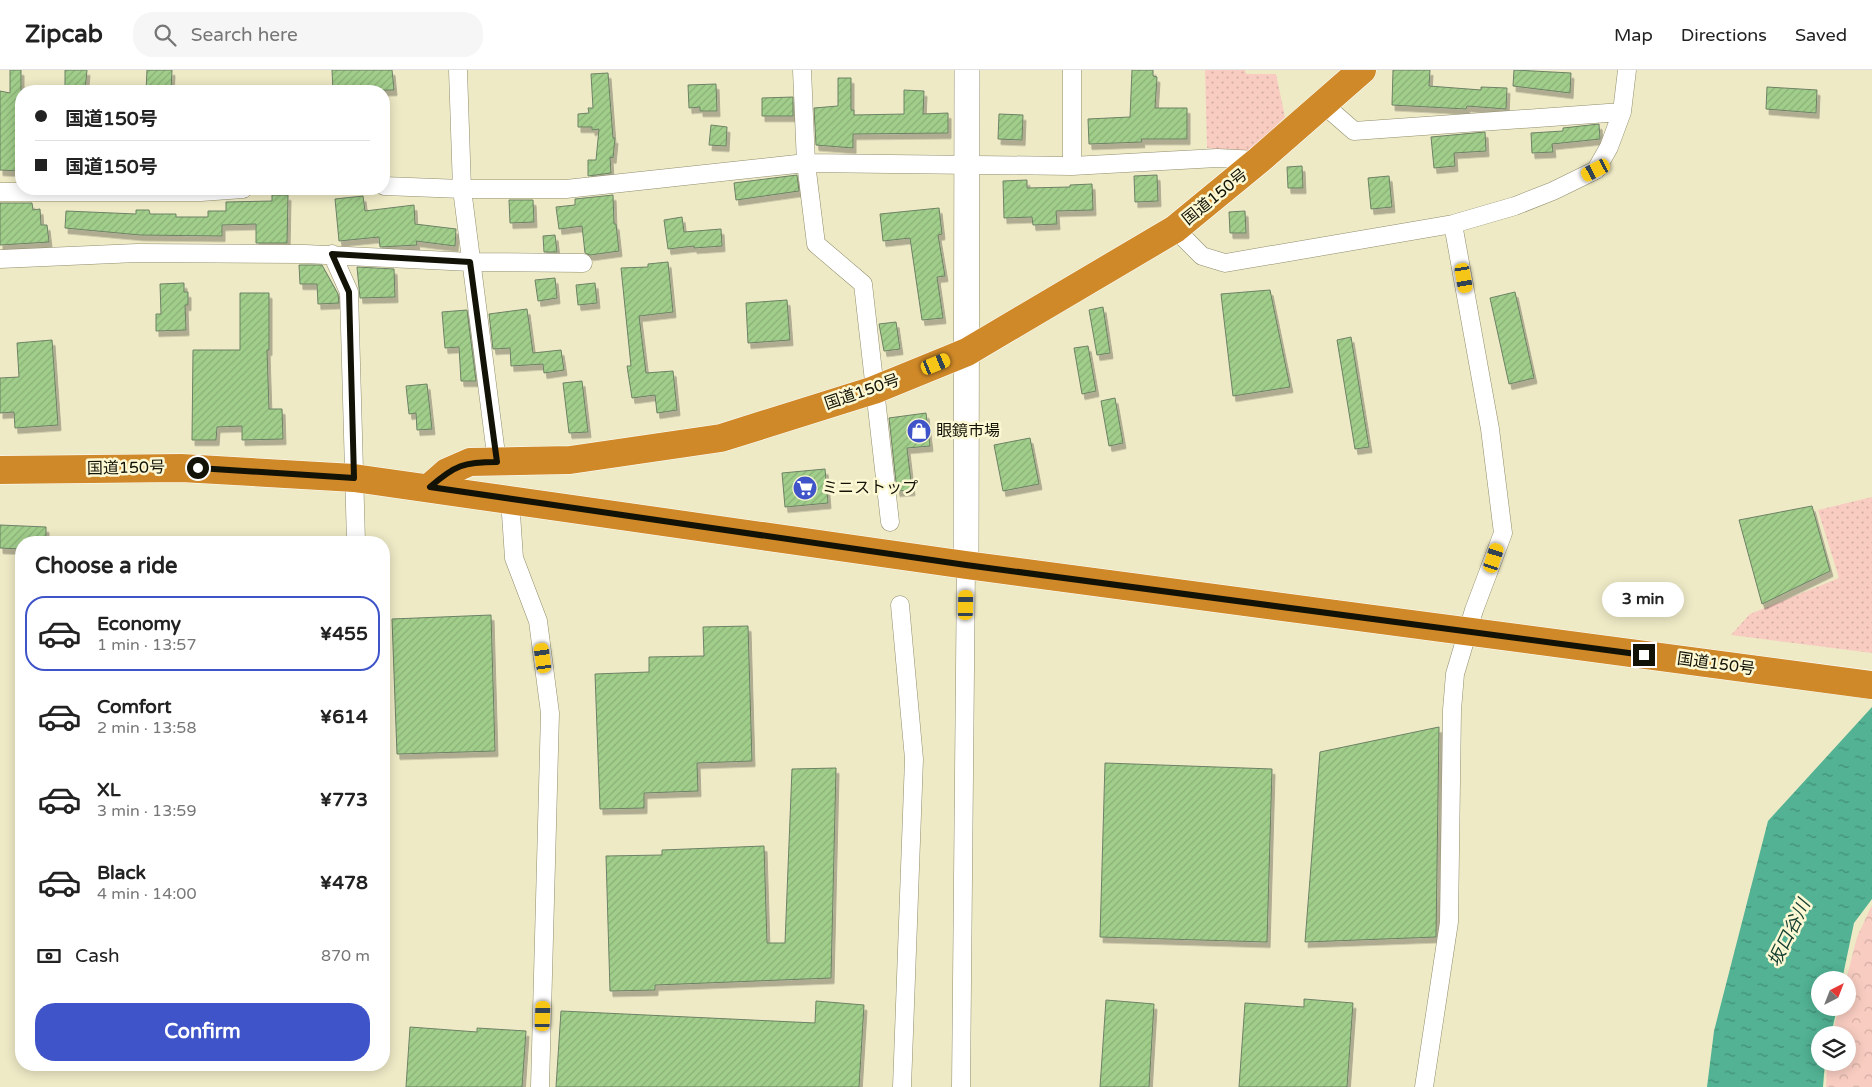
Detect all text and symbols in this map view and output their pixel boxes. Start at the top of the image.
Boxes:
search box [133,12,483,57]
text: Zipcab [25,20,103,49]
icon: search [151,21,179,49]
text: Search here [191,24,298,46]
text: Map [1614,24,1653,46]
text: Directions [1681,24,1767,46]
text: Saved [1795,24,1847,46]
text: 国道150号 [65,108,158,130]
text: 国道150号 [65,156,158,178]
car [1579,157,1612,183]
street label: 国道150号 [1178,165,1252,229]
car [1454,262,1473,294]
car [919,351,952,377]
street label: 国道150号 [822,370,902,414]
shop icon: 眼鏡市場 [906,418,932,444]
place label: 眼鏡市場 [936,421,1000,441]
street label: 国道150号 [87,457,165,479]
route start [187,457,209,479]
supermarket icon: ミニストップ [792,475,818,501]
place label: ミニストップ [822,478,918,498]
car [1482,541,1505,575]
text: Choose a ride [35,553,178,579]
callout: 3 min [1603,582,1685,618]
text: 3 min [1622,589,1664,609]
car [958,590,973,620]
icon: car [37,611,82,656]
text: Economy [97,613,181,635]
text: ¥455 [320,623,368,645]
text: 1 min · 13:57 [97,635,196,655]
car [533,642,552,674]
route end [1633,644,1655,666]
street label: 国道150号 [1676,649,1756,679]
icon: car [37,694,82,739]
text: Comfort [97,696,171,718]
text: ¥614 [320,706,368,728]
text: 2 min · 13:58 [97,718,196,738]
icon: car [37,777,82,822]
text: XL [97,779,121,801]
text: ¥773 [320,789,368,811]
text: 3 min · 13:59 [97,801,196,821]
icon: car [37,860,82,905]
text: Black [97,862,146,884]
text: ¥478 [320,872,368,894]
text: 4 min · 14:00 [97,884,196,904]
water label: 坂口谷川 [1763,894,1816,970]
icon: cash [35,942,63,970]
text: Cash [75,945,120,967]
text: 870 m [321,946,370,966]
north arrow [1811,971,1856,1016]
map controls [1811,971,1856,1071]
car [534,1001,551,1031]
button: Confirm [35,1003,370,1061]
button: layers [1811,1026,1856,1071]

